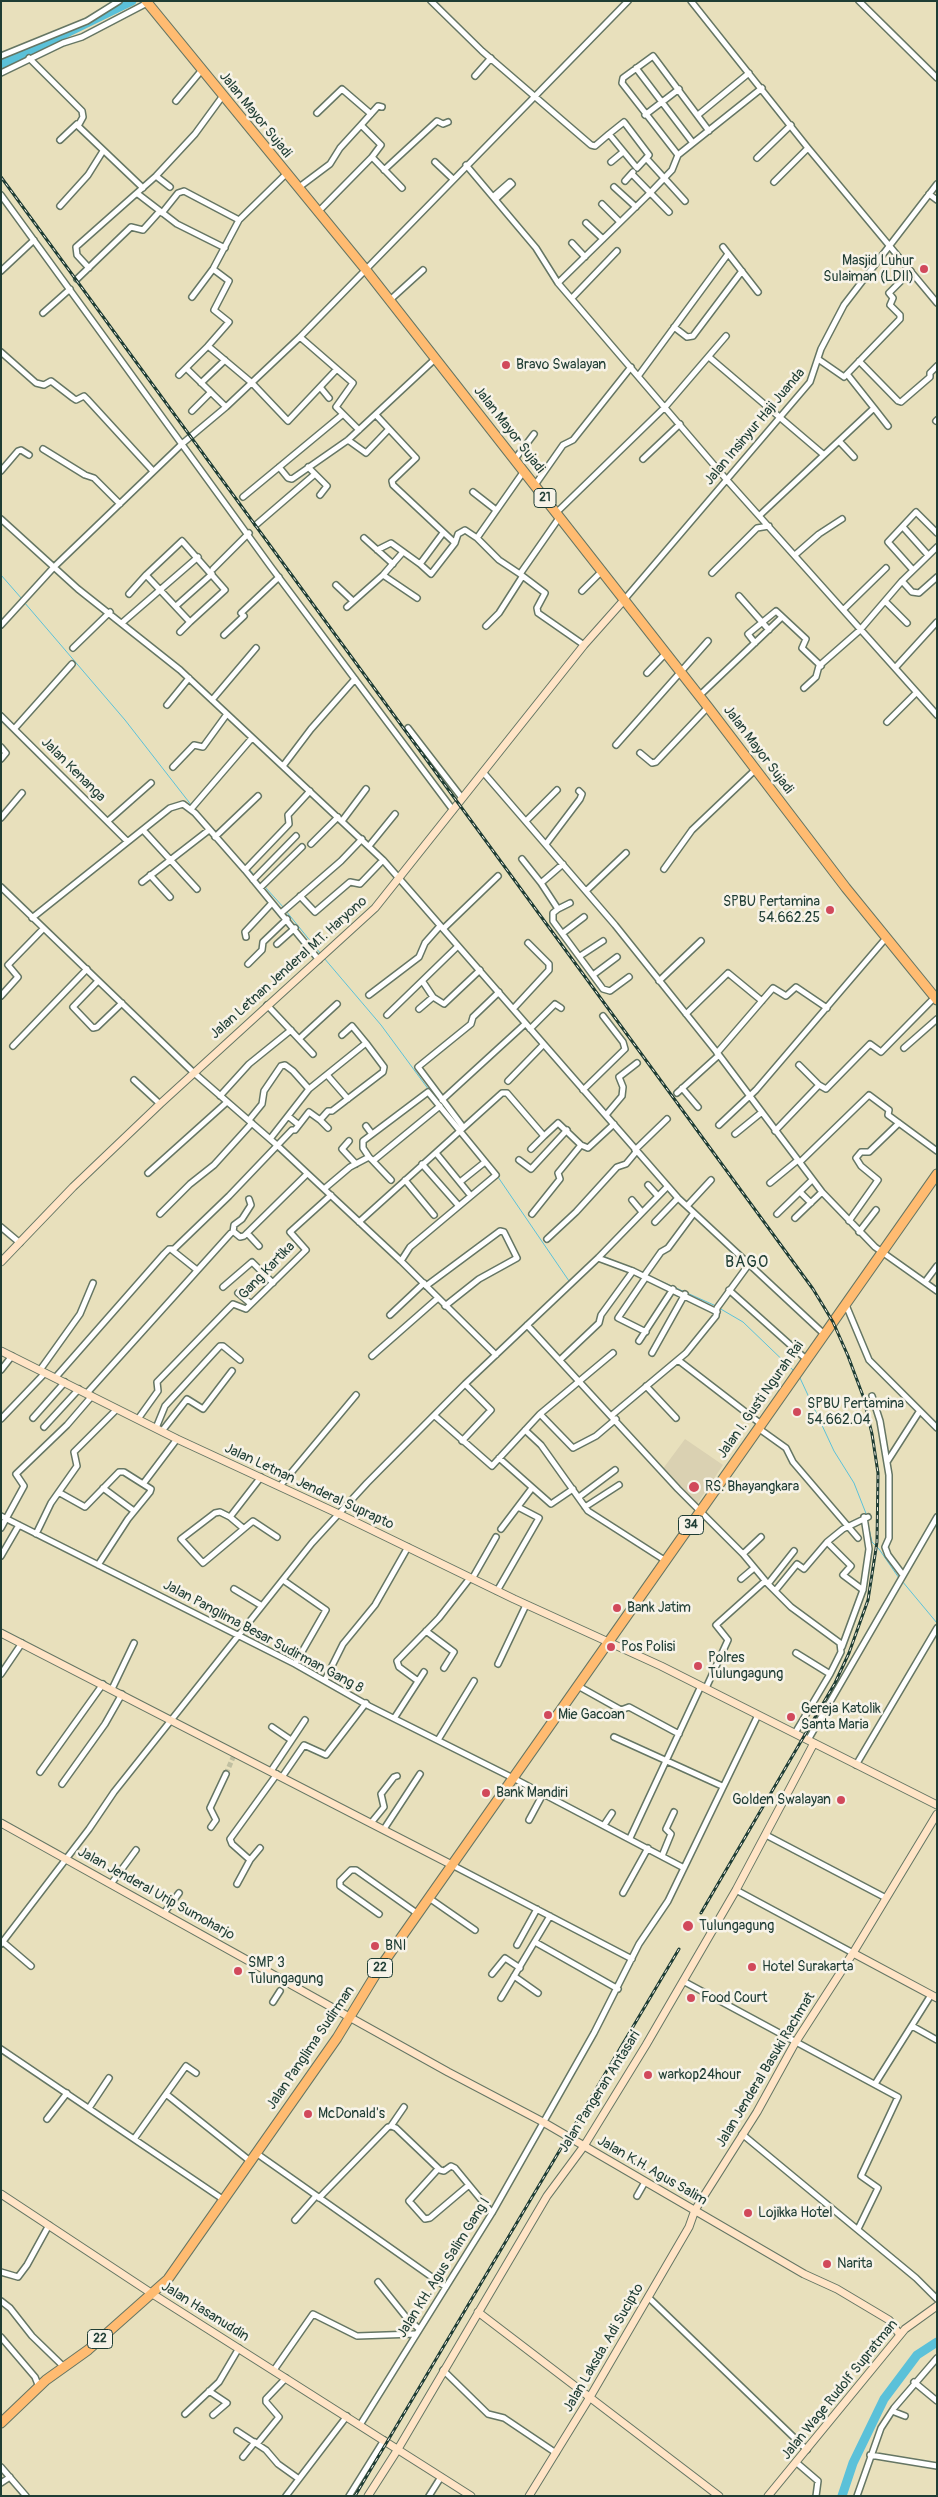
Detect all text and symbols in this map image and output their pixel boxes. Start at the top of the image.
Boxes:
street label: Jalan Mayor Sujadi [215,69,295,161]
place label: Masjid Luhur Sulaiman (LDII) [823,253,914,286]
marker: Masjid Luhur Sulaiman (LDII) [918,263,930,275]
place label: Bravo Swalayan [516,357,606,373]
marker: Bravo Swalayan [500,359,512,371]
street label: Jalan Insinyur Haji Juanda [701,365,809,489]
street label: Jalan Mayor Sujadi [470,383,548,477]
road number: 21 [534,488,556,508]
street label: Jalan Mayor Sujadi [719,703,797,797]
street label: Jalan Kenanga [37,734,109,806]
street label: Jalan Letnan Jenderal M.T. Haryono [207,893,371,1043]
place label: SPBU Pertamina 54.662.25 [723,894,820,926]
marker: SPBU Pertamina 54.662.25 [824,904,836,916]
street label: Gang Kartika [235,1239,299,1303]
district label: BAGO [724,1253,770,1273]
street label: Jalan I. Gusti Ngurah Rai [714,1338,808,1462]
place label: SPBU Pertamina 54.662.04 [807,1396,904,1428]
marker: SPBU Pertamina 54.662.04 [791,1406,803,1418]
street label: Jalan Letnan Jenderal Suprapto [222,1440,396,1534]
place label: RS. Bhayangkara [705,1479,799,1495]
marker: RS. Bhayangkara [687,1480,701,1494]
road number: 34 [678,1516,704,1534]
street label: Jalan Panglima Besar Sudirman Gang 8 [160,1577,366,1697]
place label: Bank Jatim [627,1600,691,1616]
marker: Bank Jatim [611,1602,623,1614]
place label: Pos Polisi [621,1639,675,1655]
marker: Pos Polisi [605,1641,617,1653]
place label: Polres Tulungagung [708,1650,783,1682]
marker: Polres Tulungagung [692,1660,704,1672]
place label: Gereja Katolik Santa Maria [801,1701,881,1734]
place label: Mie Gacoan [558,1707,625,1723]
marker: Mie Gacoan [542,1709,554,1721]
marker: Gereja Katolik Santa Maria [785,1711,797,1723]
place label: Bank Mandiri [496,1785,568,1801]
marker: Bank Mandiri [480,1787,492,1799]
place label: Golden Swalayan [732,1792,831,1808]
marker: Golden Swalayan [835,1794,847,1806]
street label: Jalan Jenderal Urip Sumoharjo [75,1844,237,1944]
place label: Tulungagung [699,1918,774,1934]
marker: Tulungagung [681,1919,695,1933]
place label: BNI [385,1938,406,1954]
marker: BNI [369,1940,381,1952]
place label: SMP 3 Tulungagung [248,1955,323,1988]
road number: 22 [368,1959,392,1978]
place label: Hotel Surakarta [762,1959,854,1975]
marker: Hotel Surakarta [746,1961,758,1973]
marker: SMP 3 Tulungagung [232,1965,244,1977]
street label: Jalan Panglima Sudirman [263,1983,359,2113]
street label: Jalan Jenderal Basuki Rachmat [713,1989,819,2151]
place label: Food Court [701,1990,768,2006]
marker: Food Court [685,1992,697,2004]
street label: Jalan Pangeran Antasari [556,2028,644,2156]
place label: warkop24hour [658,2067,741,2083]
marker: warkop24hour [642,2069,654,2081]
place label: McDonald's [318,2106,385,2122]
marker: McDonald's [302,2108,314,2120]
street label: Jalan K.H. Agus Salim [594,2133,710,2209]
street label: Jalan KH. Agus Salim Gang I [394,2195,494,2341]
place label: Lojikka Hotel [758,2205,833,2221]
marker: Lojikka Hotel [742,2207,754,2219]
place label: Narita [837,2256,873,2272]
marker: Narita [821,2258,833,2270]
street label: Jalan Hasanuddin [158,2278,252,2346]
street label: Jalan Laksda. Adi Sucipto [560,2281,648,2415]
street label: Jalan Wage Rudolf Supratman [778,2317,902,2463]
road number: 22 [88,2330,112,2348]

